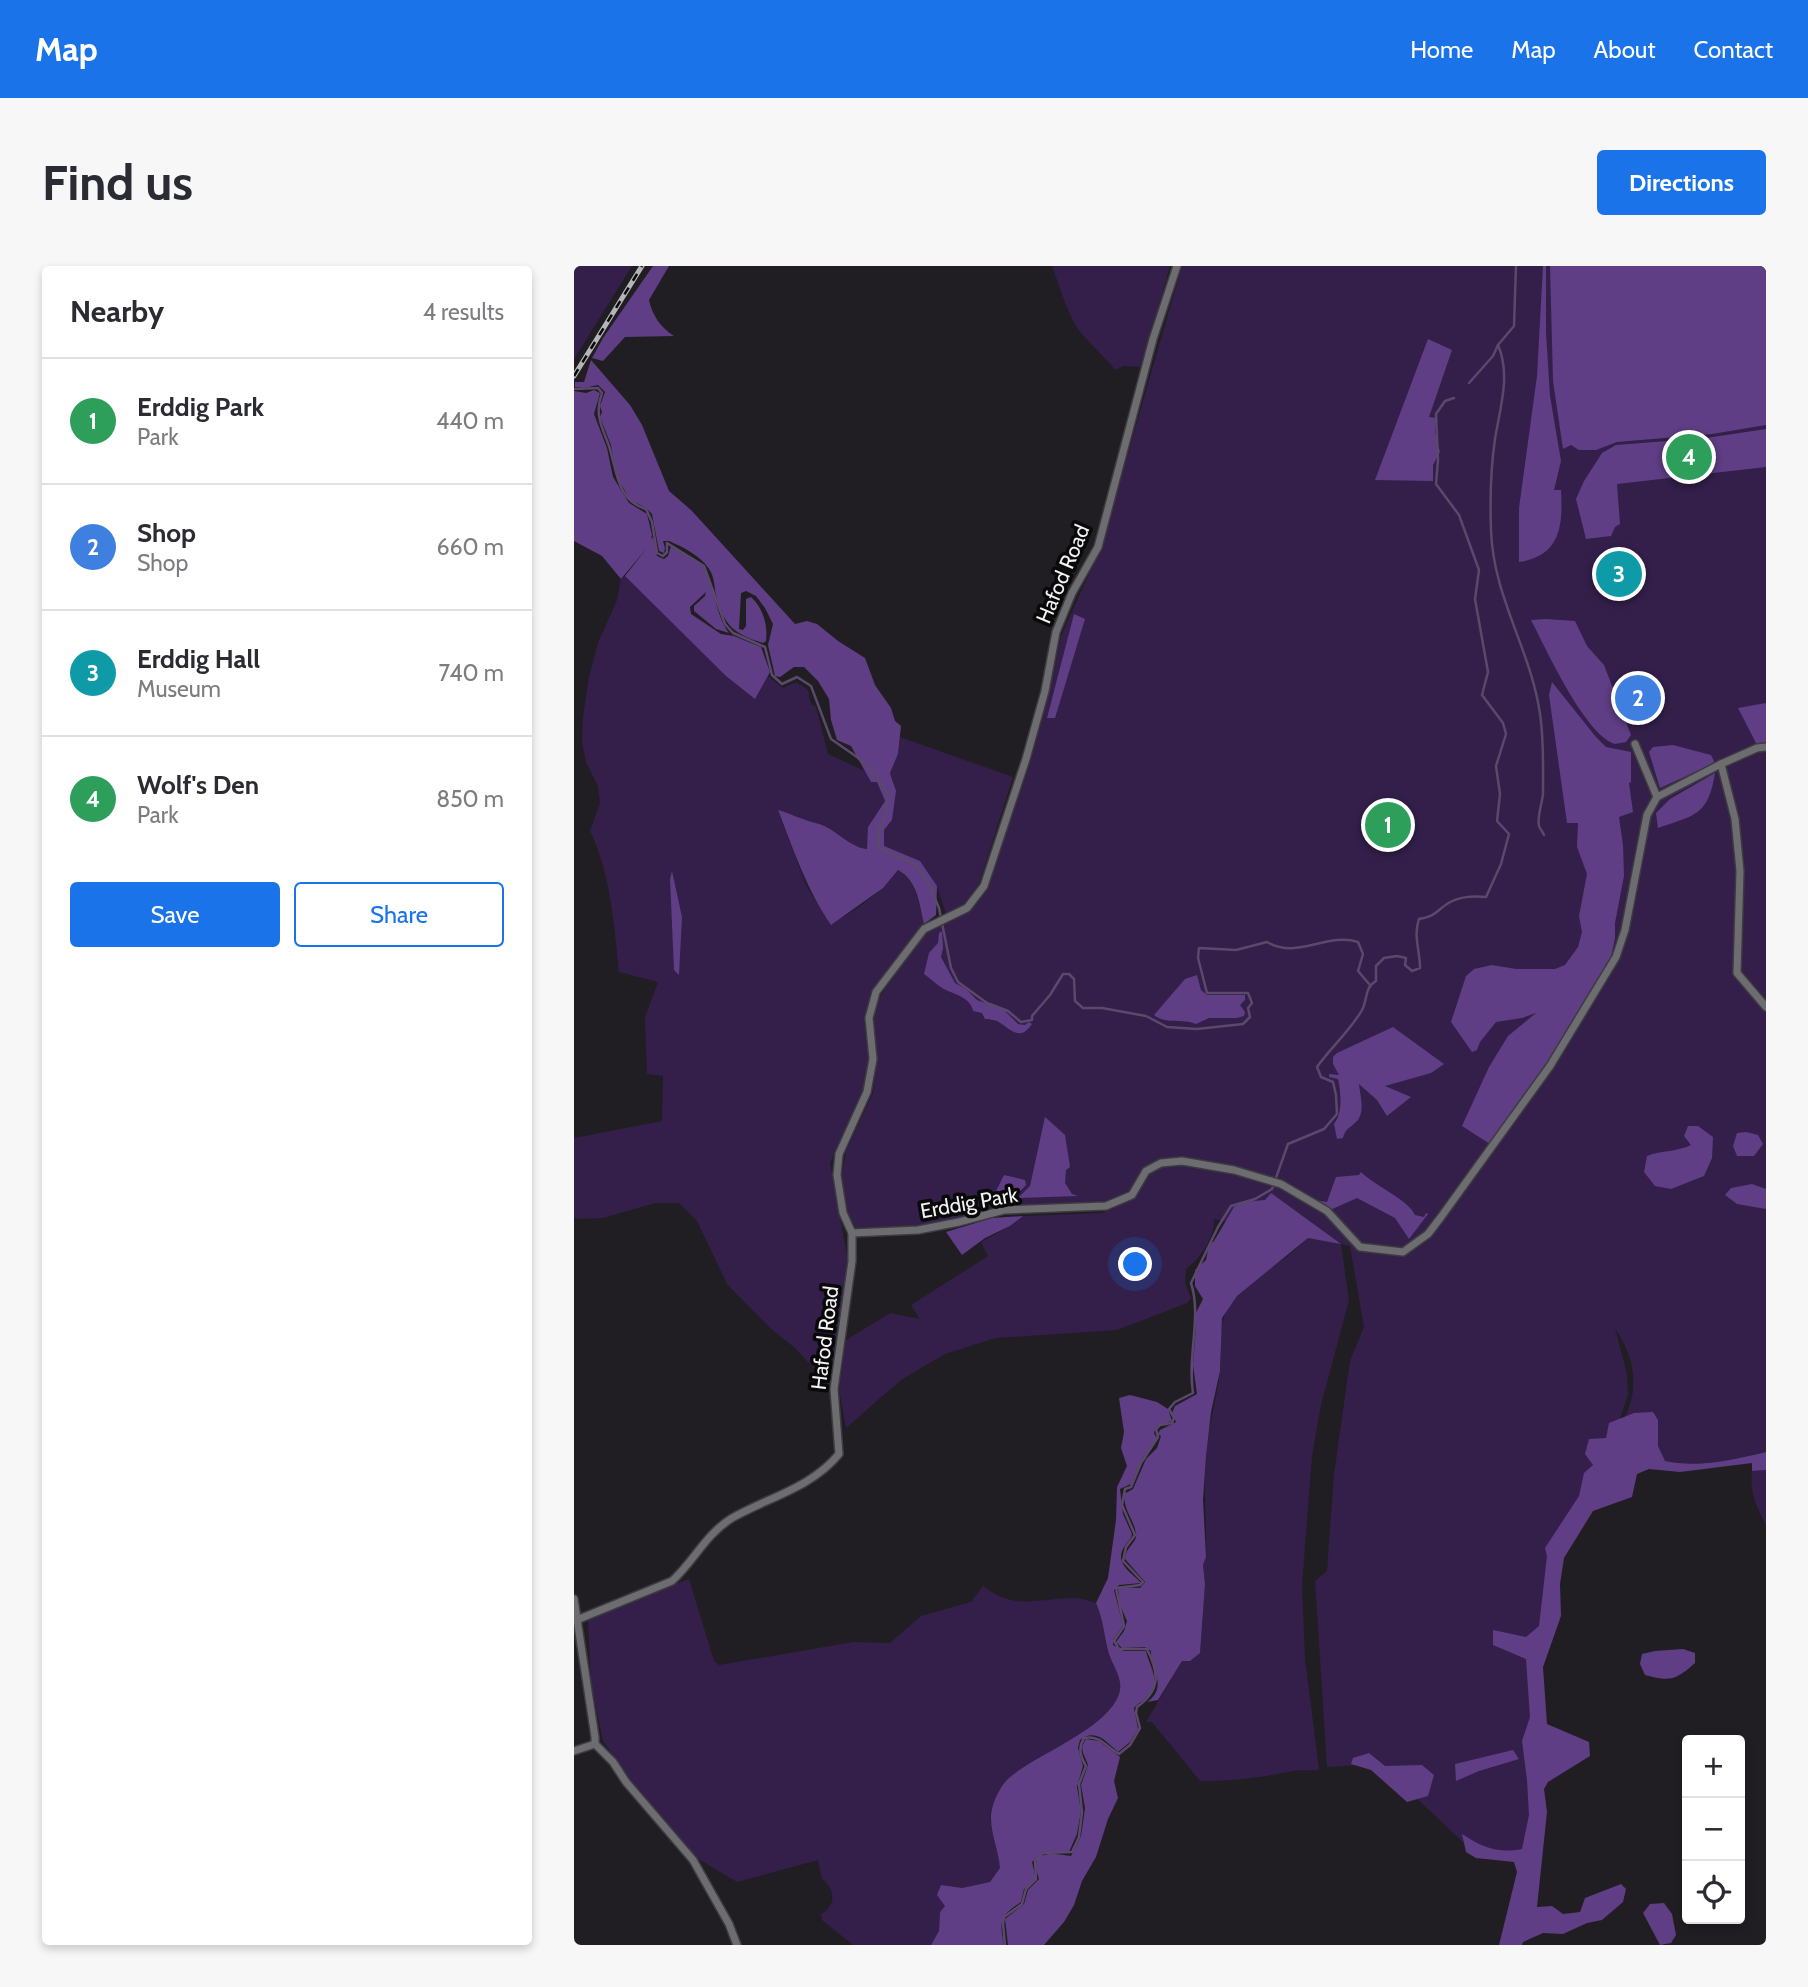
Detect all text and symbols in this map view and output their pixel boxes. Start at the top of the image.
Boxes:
text: Map [35,29,98,69]
text: Home [1410,35,1473,64]
text: Map [1511,35,1556,64]
text: About [1594,35,1656,64]
text: Contact [1694,35,1773,64]
button: Directions [1597,150,1766,215]
text: Find us [42,153,193,212]
text: Nearby [70,293,164,330]
text: 4 results [423,298,504,326]
text: Erddig Park [137,391,264,423]
text: 1 [89,407,97,435]
text: 440 m [436,407,504,435]
text: Park [137,423,178,451]
pin: 4 [1666,431,1712,483]
text: Shop [137,517,196,549]
street label: Hafod Road [1031,521,1095,627]
text: 2 [87,533,99,561]
text: 660 m [436,533,504,561]
pin: 3 [1596,548,1642,600]
text: Shop [137,549,188,577]
text: Erddig Hall [137,643,260,675]
text: 3 [87,659,99,687]
text: 740 m [439,659,504,687]
pin: 2 [1615,672,1661,724]
text: Museum [137,675,221,703]
text: Wolf's Den [137,769,259,801]
text: 4 [86,785,100,813]
text: 850 m [436,785,504,813]
pin: 1 [1365,799,1411,851]
text: Park [137,801,178,829]
button: Save [70,882,280,947]
button: Share [294,882,504,947]
street label: Erddig Park [918,1182,1020,1223]
your location [1118,1247,1152,1281]
street label: Hafod Road [806,1284,843,1391]
map controls [1682,1735,1745,1924]
button: + [1682,1735,1745,1798]
button: − [1682,1798,1745,1861]
button: locate [1682,1861,1745,1924]

